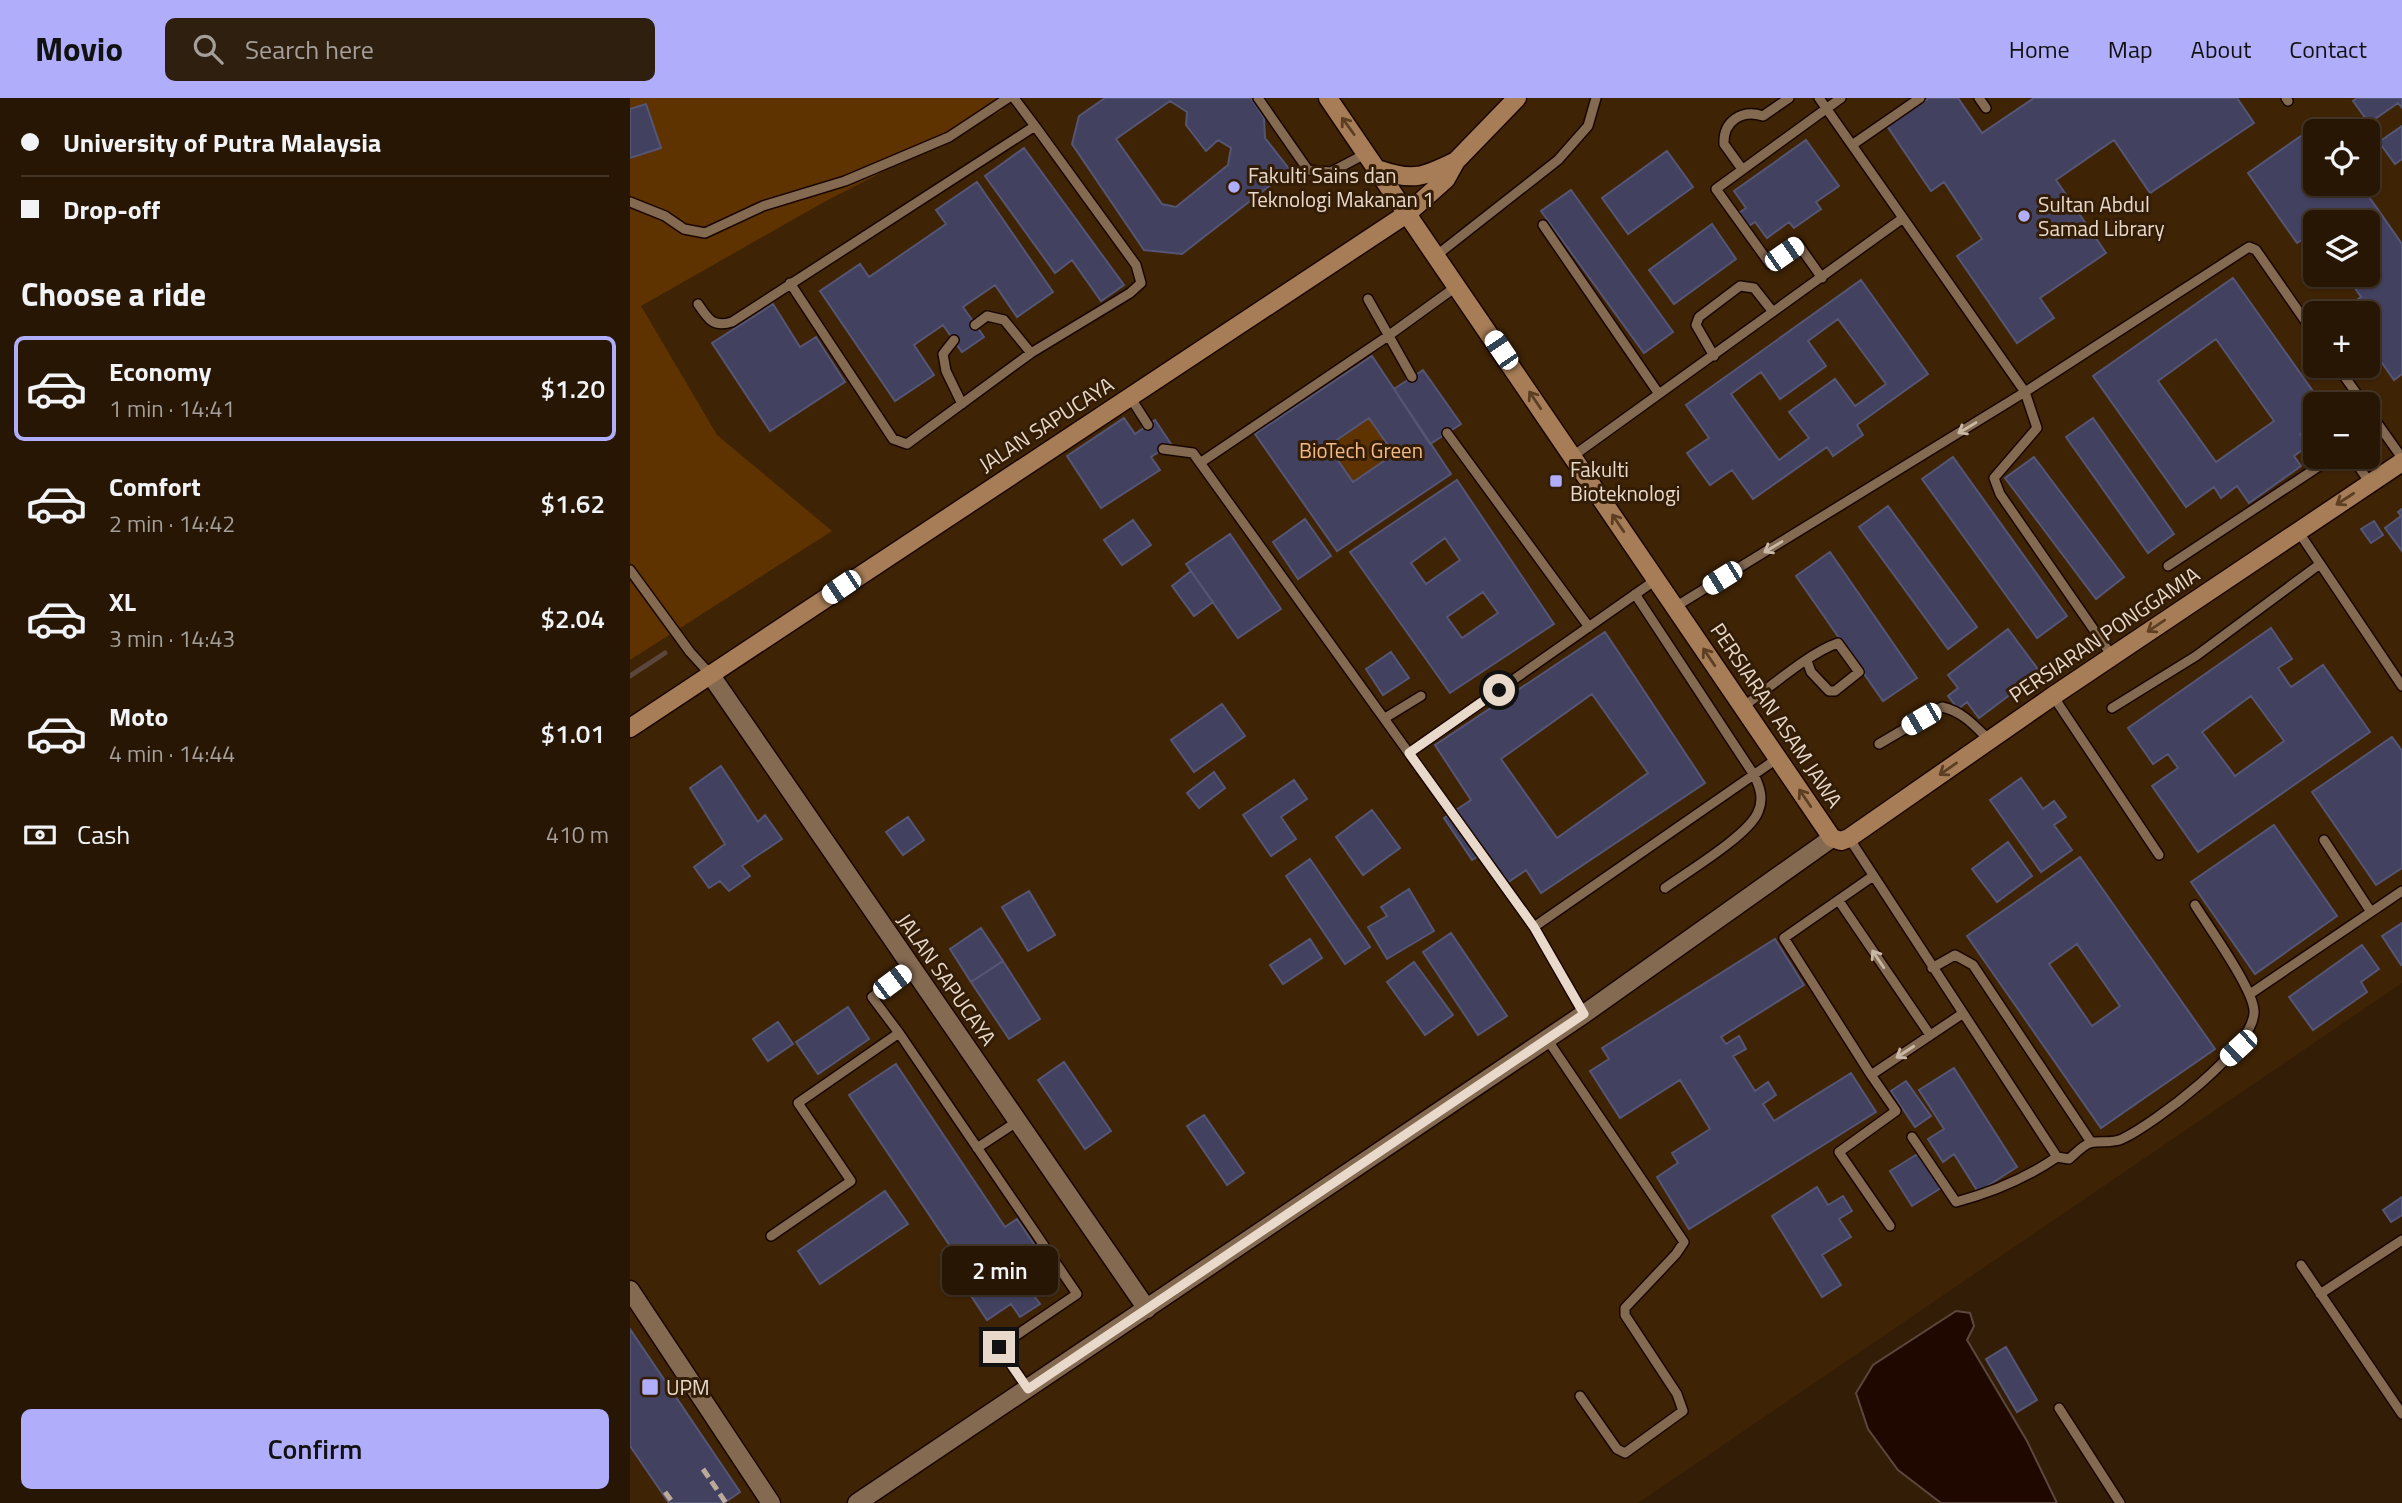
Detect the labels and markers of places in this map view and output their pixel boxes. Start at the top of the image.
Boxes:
place label: Fakulti Sains dan Teknologi Makanan 1 [1248,159,1434,215]
marker: Fakulti Sains dan Teknologi Makanan 1 [1226,179,1242,195]
place label: Sultan Abdul Samad Library [2038,188,2165,244]
marker: Sultan Abdul Samad Library [2016,208,2032,224]
place label: Fakulti Bioteknologi [1570,453,1680,509]
marker: Fakulti Bioteknologi [1548,473,1564,489]
place label: UPM [666,1371,710,1403]
marker: UPM [640,1377,660,1397]

